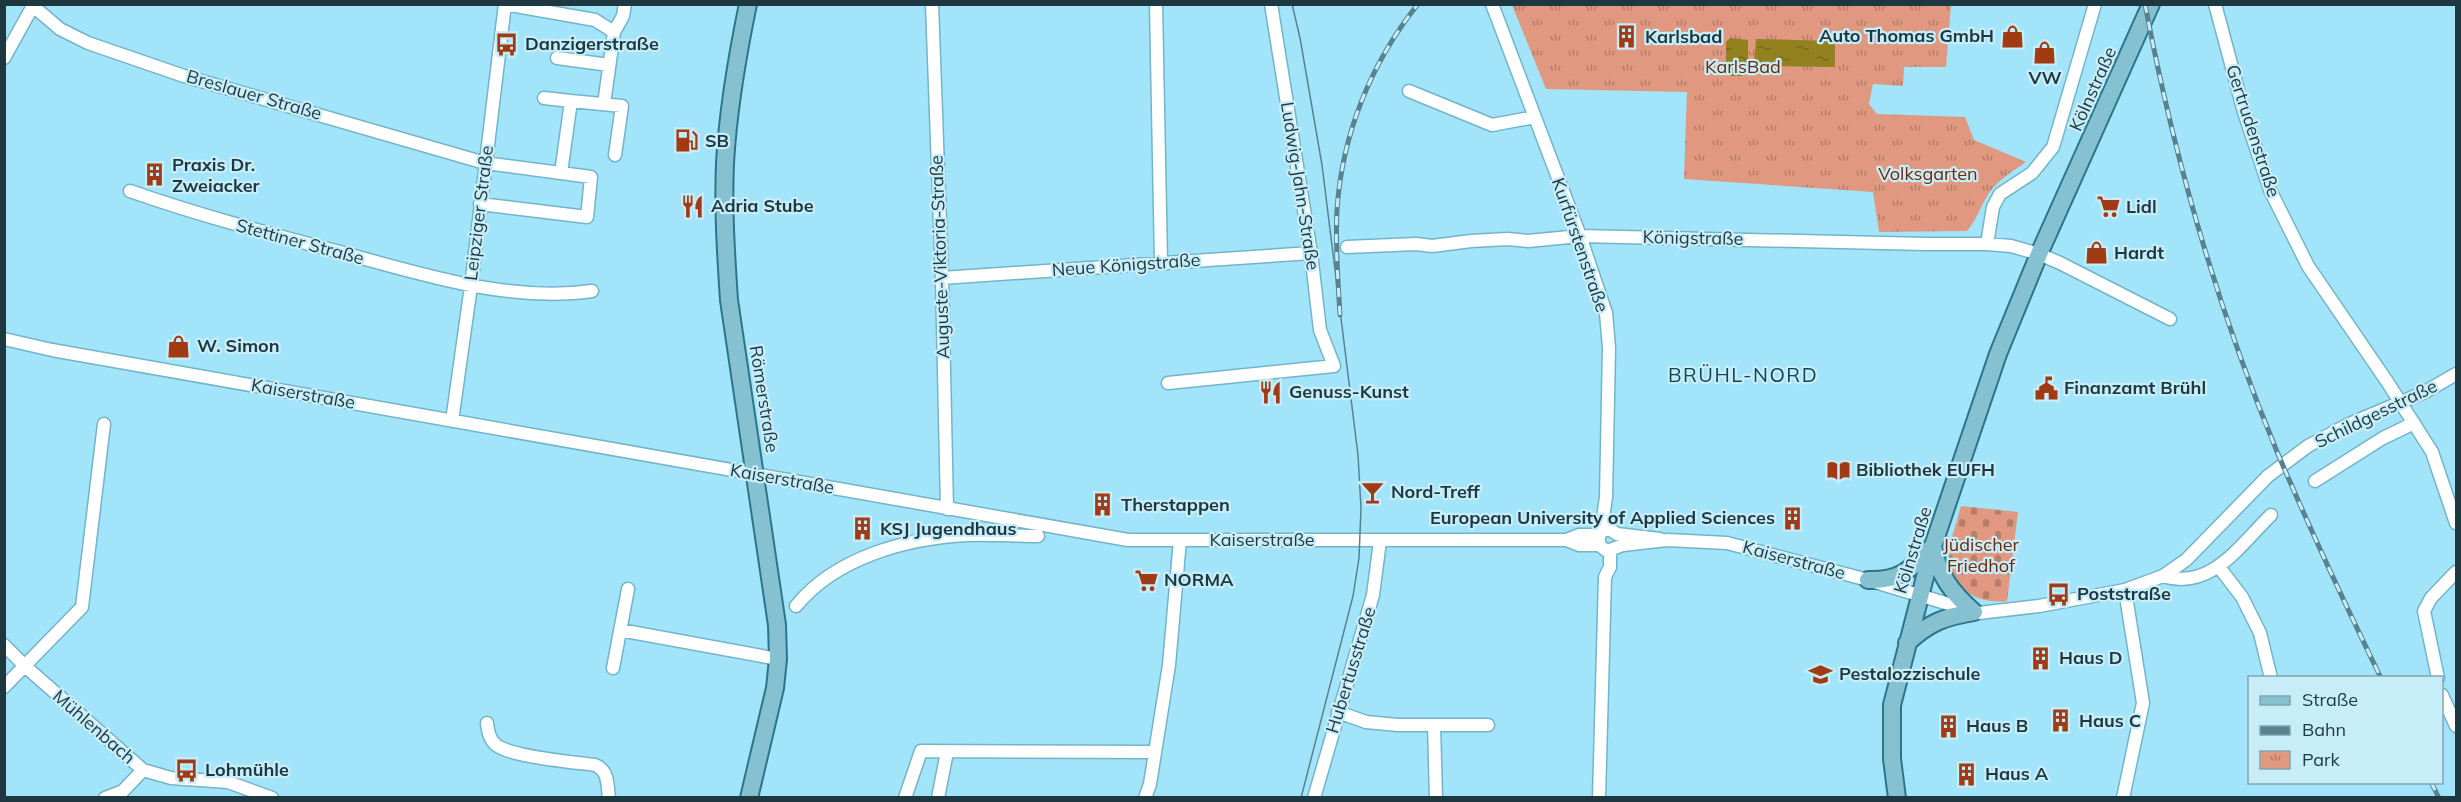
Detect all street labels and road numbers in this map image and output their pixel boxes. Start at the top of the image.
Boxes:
street label: Kölnstraße [2064,43,2121,135]
street label: Gertrudenstraße [2221,62,2286,200]
street label: Breslauer Straße [184,64,325,125]
street label: Ludwig-Jahn-Straße [1276,100,1325,272]
street label: Leipziger Straße [459,144,498,282]
street label: Auguste-Viktoria-Straße [924,155,955,359]
street label: Kurfürstenstraße [1547,175,1614,315]
street label: Stettiner Straße [234,213,367,270]
street label: Königstraße [1642,225,1744,250]
street label: Neue Königstraße [1051,248,1201,281]
street label: Römerstraße [745,344,784,454]
street label: Kaiserstraße [249,373,357,414]
street label: Schildgesstraße [2311,374,2441,453]
street label: Kaiserstraße [728,458,836,499]
street label: Kölnstraße [1888,504,1937,596]
street label: Kaiserstraße [1209,528,1315,551]
street label: Kaiserstraße [1740,535,1848,584]
street label: Hubertusstraße [1320,604,1381,736]
street label: Mühlenbach [48,684,140,769]

